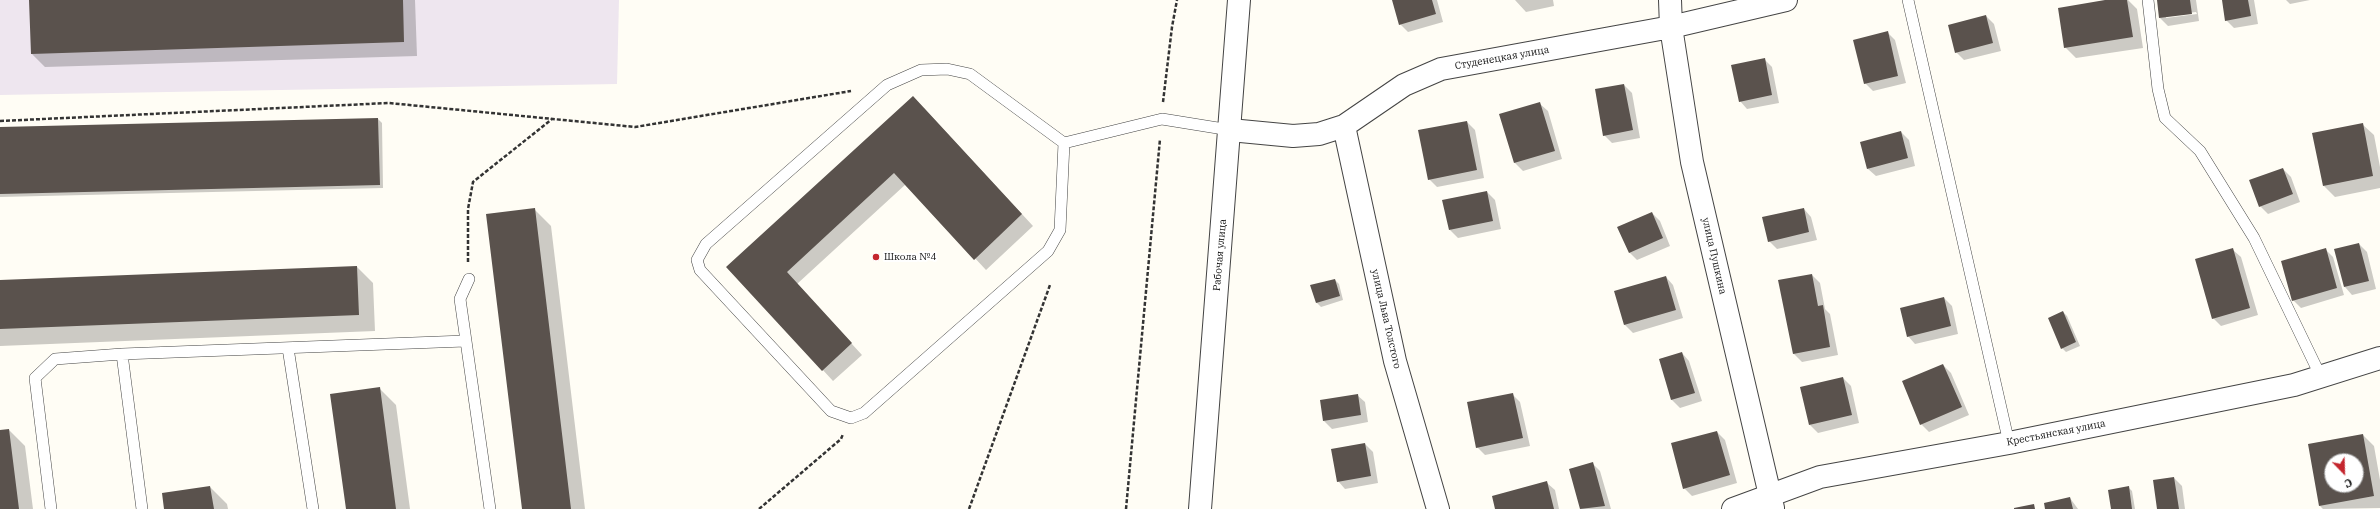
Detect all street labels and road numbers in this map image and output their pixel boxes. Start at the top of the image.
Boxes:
street label: Студенецкая улица [1454,44,1550,72]
street label: улица Пушкина [1699,216,1729,296]
street label: Рабочая улица [1211,219,1229,291]
street label: улица Льва Толстого [1369,268,1403,370]
street label: Крестьянская улица [2005,418,2107,448]

